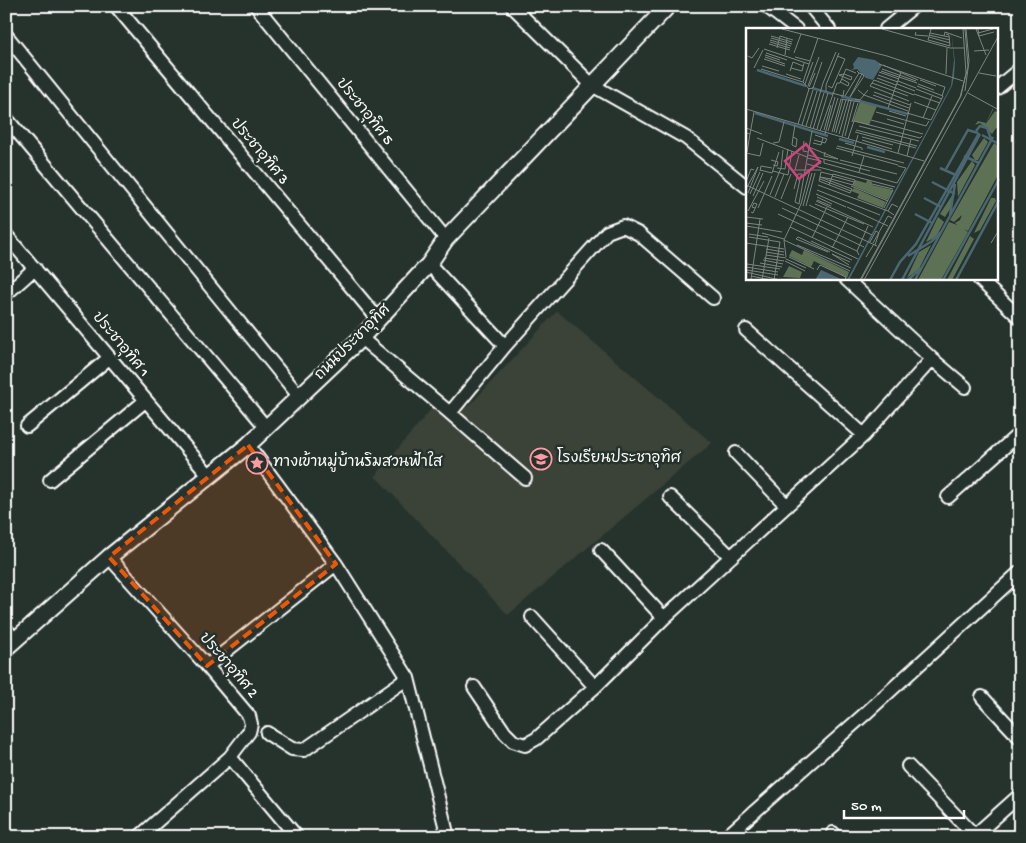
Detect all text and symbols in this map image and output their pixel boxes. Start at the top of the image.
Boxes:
inset map [746,28,998,280]
street label: ประชาอุทิศ 5 [331,74,398,149]
street label: ประชาอุทิศ 3 [226,114,294,189]
street label: ถนนประชาอุทิศ [310,299,395,384]
street label: ประชาอุทิศ 1 [88,308,154,381]
school or university icon: โรงเรียนประชาอุทิศ [529,447,553,471]
place label: โรงเรียนประชาอุทิศ [557,447,682,468]
place icon: ทางเข้าหมู่บ้านริมสวนฟ้าใส [245,451,269,475]
place label: ทางเข้าหมู่บ้านริมสวนฟ้าใส [273,451,443,472]
street label: ประชาอุทิศ 2 [195,628,263,702]
scale bar [844,788,964,820]
text: 50 m [851,798,882,816]

